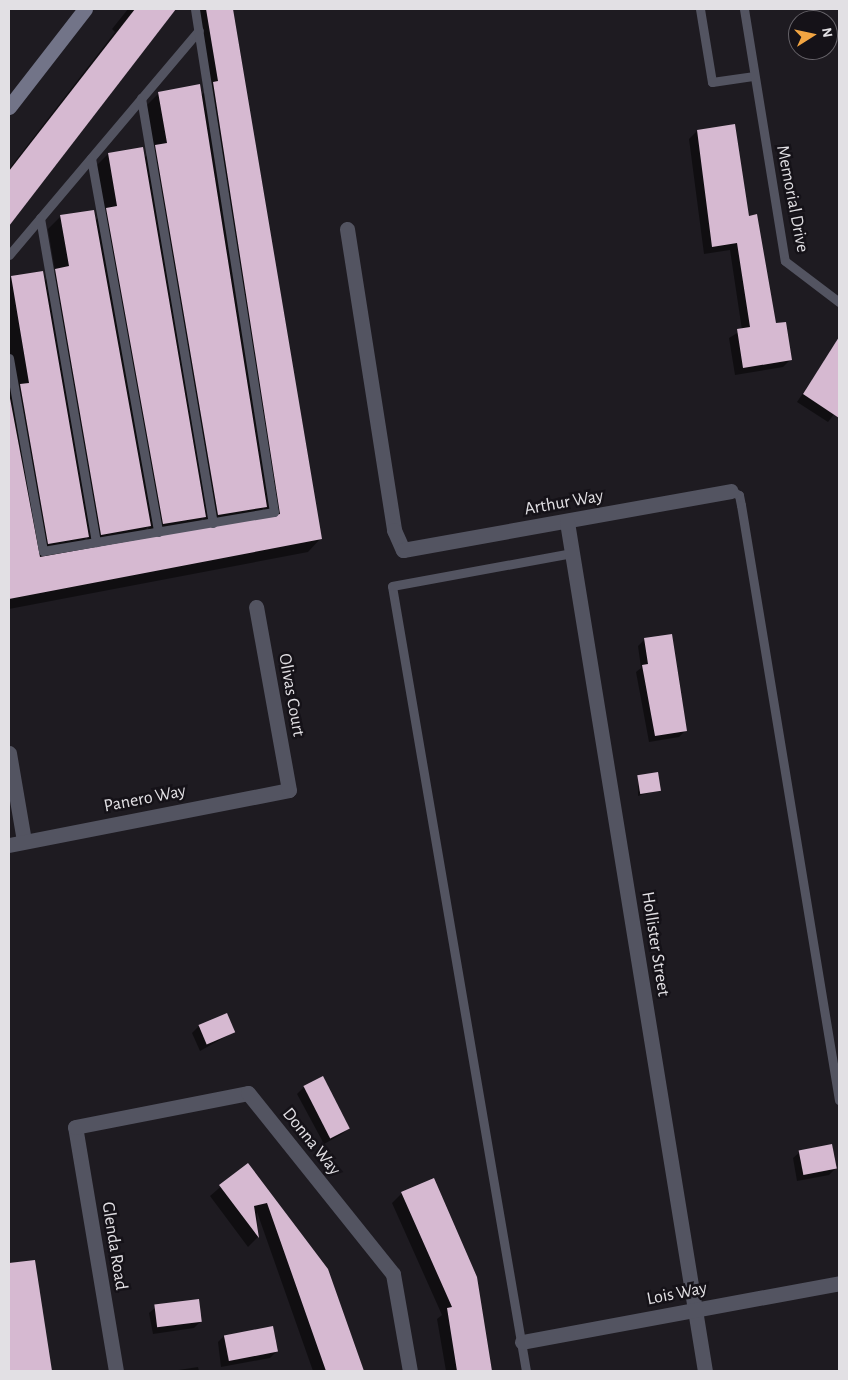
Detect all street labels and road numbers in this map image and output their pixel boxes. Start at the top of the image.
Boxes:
street label: Memorial Drive [771,144,813,254]
street label: Arthur Way [523,485,605,521]
street label: Olivas Court [273,652,309,738]
street label: Panero Way [102,780,188,818]
street label: Hollister Street [636,890,674,998]
street label: Donna Way [277,1104,345,1180]
street label: Glenda Road [96,1200,132,1292]
street label: Lois Way [645,1278,709,1310]

